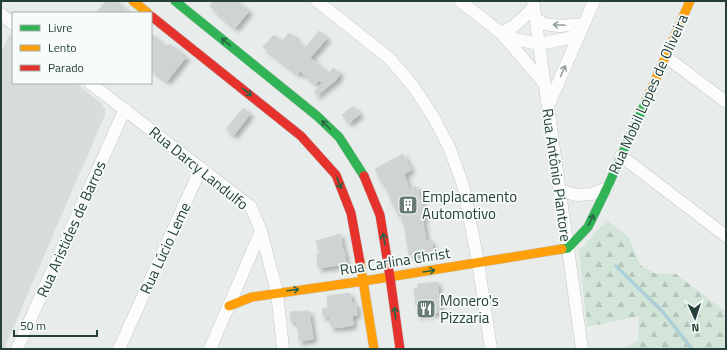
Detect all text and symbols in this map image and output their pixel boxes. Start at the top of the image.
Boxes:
street label: Rua Mobil Lopes de Oliveira [602,10,694,178]
legend [12,12,152,84]
text: Livre [48,18,72,37]
one-way arrow [553,22,566,29]
text: Lento [48,38,77,57]
one-way arrow [220,38,231,46]
text: Parado [48,58,84,77]
one-way arrow [560,66,567,78]
one-way arrow [242,88,253,97]
street label: Rua Antônio Piantore [536,107,578,243]
one-way arrow [321,120,331,130]
street label: Rua Darcy Landulfo [144,121,254,215]
street label: Rua Aristides de Barros [31,157,111,301]
one-way arrow [336,176,343,188]
place label: Emplacamento Automotivo [422,185,517,225]
building icon: Emplacamento Automotivo [397,194,419,216]
street label: Rua Lúcio Leme [134,198,196,298]
one-way arrow [588,215,595,227]
one-way arrow [380,232,388,245]
street label: Rua Carlina Christ [338,241,453,281]
one-way arrow [422,266,435,274]
one-way arrow [286,286,299,294]
place label: Monero's Pizzaria [440,289,499,329]
restaurant icon: Monero's Pizzaria [415,298,437,320]
north arrow [675,298,715,338]
one-way arrow [391,307,399,320]
scale bar [14,312,97,338]
text: 50 m [20,316,46,335]
text: N [691,320,700,336]

